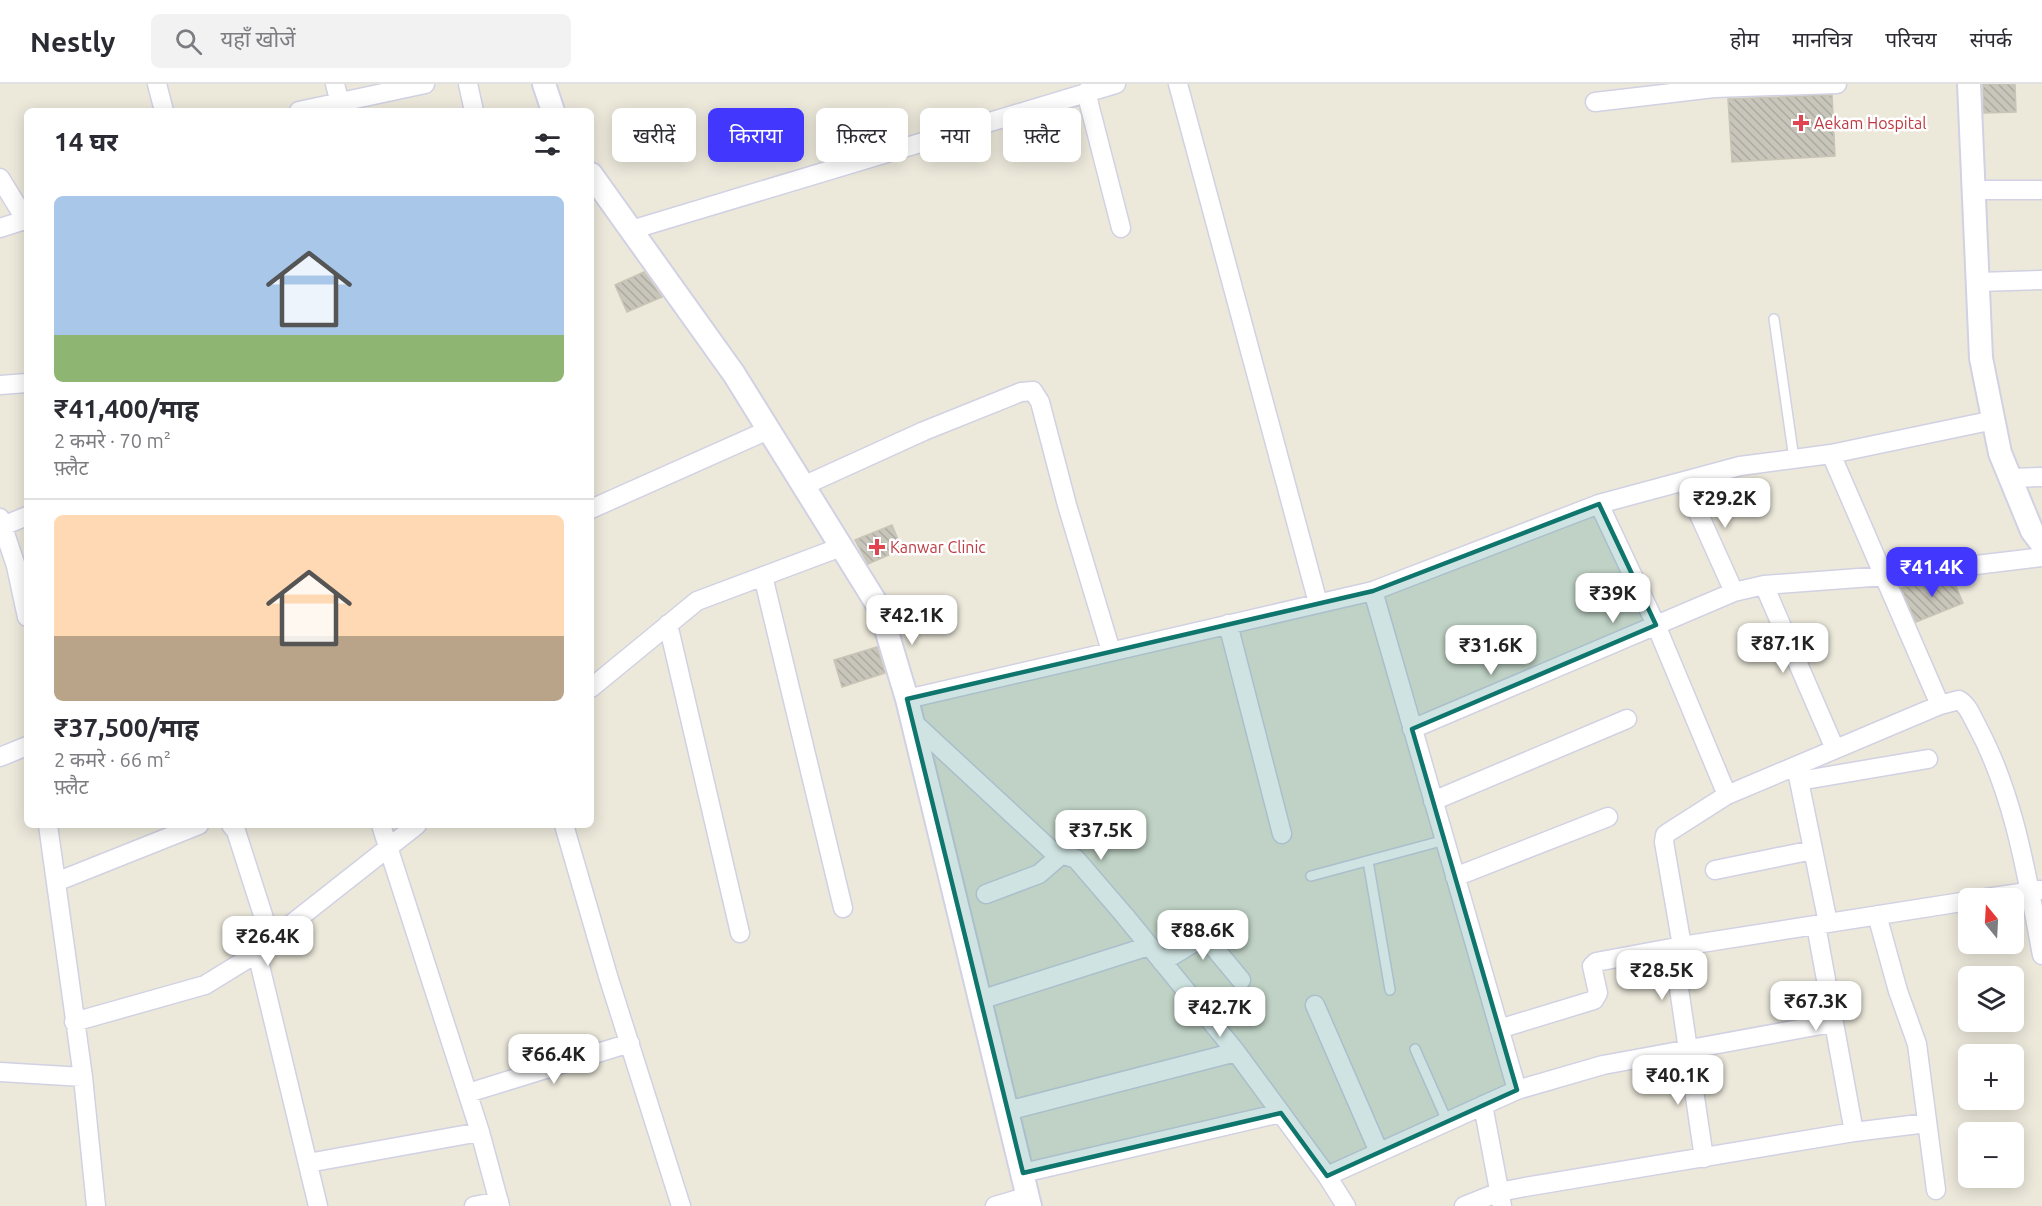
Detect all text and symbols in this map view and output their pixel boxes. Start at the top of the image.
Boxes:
search box [151,14,571,68]
icon: search [172,25,205,58]
text: Nestly [30,26,115,57]
text: यहाँ खोजें [220,26,296,51]
text: होम [1730,27,1759,51]
text: मानचित्र [1792,27,1852,51]
text: परिचय [1885,27,1937,51]
text: संपर्क [1970,27,2012,51]
chip: खरीदें [612,108,696,162]
chip: किराया [708,108,804,162]
chip: फ़िल्टर [816,108,908,162]
chip: नया [920,108,991,162]
chip: फ़्लैट [1003,108,1081,162]
marker: Aekam Hospital [1792,114,1810,132]
place label: Aekam Hospital [1814,114,1926,132]
text: 14 घर [54,127,118,156]
icon: filters [531,128,564,161]
icon: home [255,235,363,343]
text: ₹41,400/माह [54,394,199,423]
text: 2 कमरे · 70 m² [54,429,171,452]
text: फ़्लैट [54,456,89,479]
pin: ₹29.2K [1676,478,1774,529]
text: ₹29.2K [1693,486,1757,509]
marker: Kanwar Clinic [868,538,886,556]
place label: Kanwar Clinic [890,538,986,556]
pin: ₹41.4K [1883,547,1981,598]
icon: home [255,554,363,662]
text: ₹41.4K [1900,555,1964,578]
pin: ₹39K [1577,573,1649,624]
text: ₹39K [1589,581,1637,604]
pin: ₹42.1K [863,595,961,646]
text: ₹42.1K [880,603,944,626]
pin: ₹87.1K [1734,623,1832,674]
pin: ₹31.6K [1442,625,1540,676]
text: ₹87.1K [1751,631,1815,654]
text: ₹31.6K [1459,633,1523,656]
text: ₹37,500/माह [54,713,199,742]
text: 2 कमरे · 66 m² [54,748,171,771]
text: फ़्लैट [54,775,89,798]
pin: ₹37.5K [1052,810,1150,861]
text: ₹37.5K [1069,818,1133,841]
north arrow [1958,888,2024,954]
map controls [1958,888,2024,1188]
pin: ₹88.6K [1154,910,1252,961]
pin: ₹26.4K [219,916,317,967]
text: ₹88.6K [1171,918,1235,941]
text: ₹26.4K [236,924,300,947]
pin: ₹28.5K [1613,950,1711,1001]
text: ₹28.5K [1630,958,1694,981]
button: layers [1958,966,2024,1032]
pin: ₹67.3K [1767,981,1865,1032]
pin: ₹42.7K [1171,987,1269,1038]
text: ₹67.3K [1784,989,1848,1012]
text: ₹42.7K [1188,995,1252,1018]
pin: ₹66.4K [505,1034,603,1085]
text: ₹66.4K [522,1042,586,1065]
button: + [1958,1044,2024,1110]
pin: ₹40.1K [1629,1055,1727,1106]
text: ₹40.1K [1646,1063,1710,1086]
button: − [1958,1122,2024,1188]

